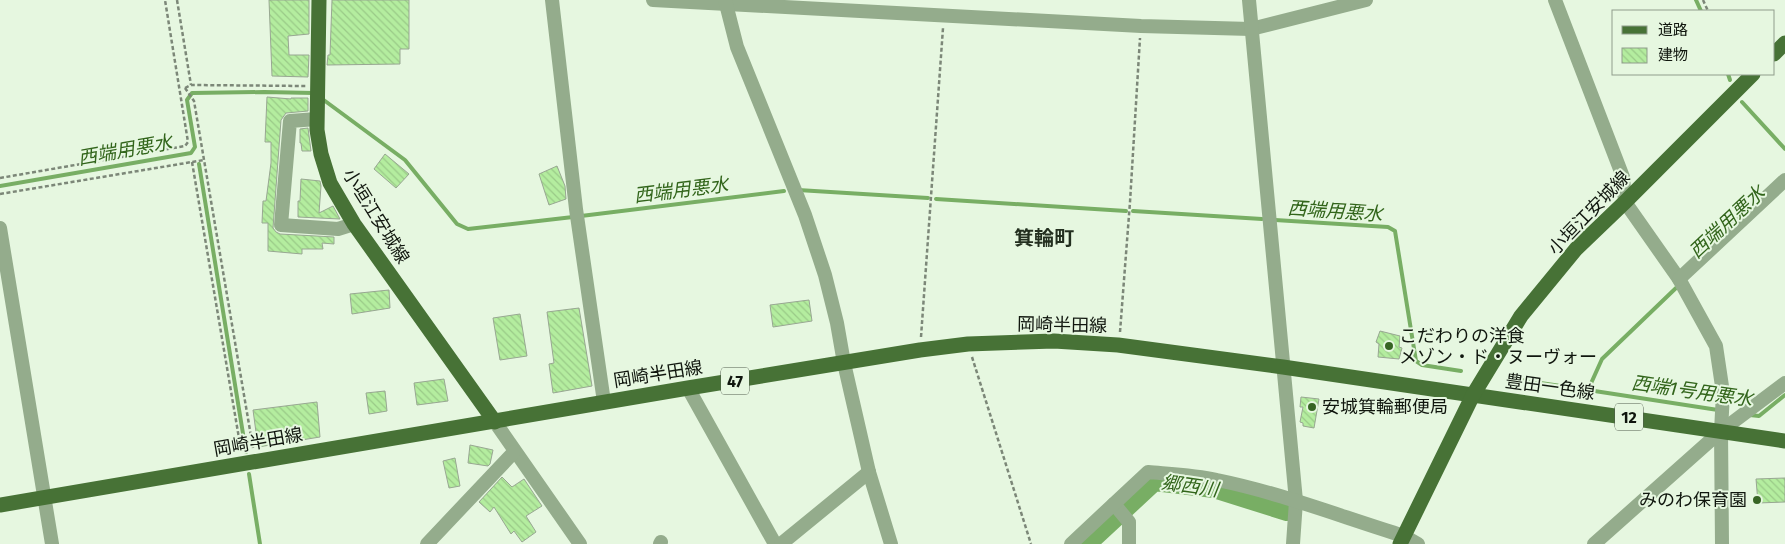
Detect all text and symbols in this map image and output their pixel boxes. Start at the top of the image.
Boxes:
legend [1612,10,1775,75]
text: 道路 [1658,21,1688,39]
text: 建物 [1658,46,1688,64]
water label: 西端用悪水 [76,130,176,170]
street label: 小垣江安城線 [338,164,414,268]
street label: 小垣江安城線 [1544,167,1634,259]
water label: 西端用悪水 [632,173,732,207]
water label: 西端用悪水 [1684,180,1771,263]
water label: 西端用悪水 [1287,196,1385,226]
district label: 箕輪町 [1014,226,1074,250]
street label: 岡崎半田線 [1017,313,1107,337]
place label: こだわりの洋食 メゾン・ド・ヌーヴォー [1399,325,1597,368]
marker: こだわりの洋食 メゾン・ド・ヌーヴォー [1383,340,1395,352]
street label: 岡崎半田線 [612,356,704,392]
road number: 47 [721,368,749,394]
street label: 豊田一色線 [1504,370,1596,404]
water label: 西端1号用悪水 [1630,371,1756,411]
place label: 安城箕輪郵便局 [1322,396,1448,418]
marker: 安城箕輪郵便局 [1306,401,1318,413]
road number: 12 [1615,404,1643,431]
street label: 岡崎半田線 [212,423,304,461]
water label: 郷西川 [1160,471,1222,502]
place label: みのわ保育園 [1639,489,1747,511]
marker: みのわ保育園 [1751,494,1763,506]

